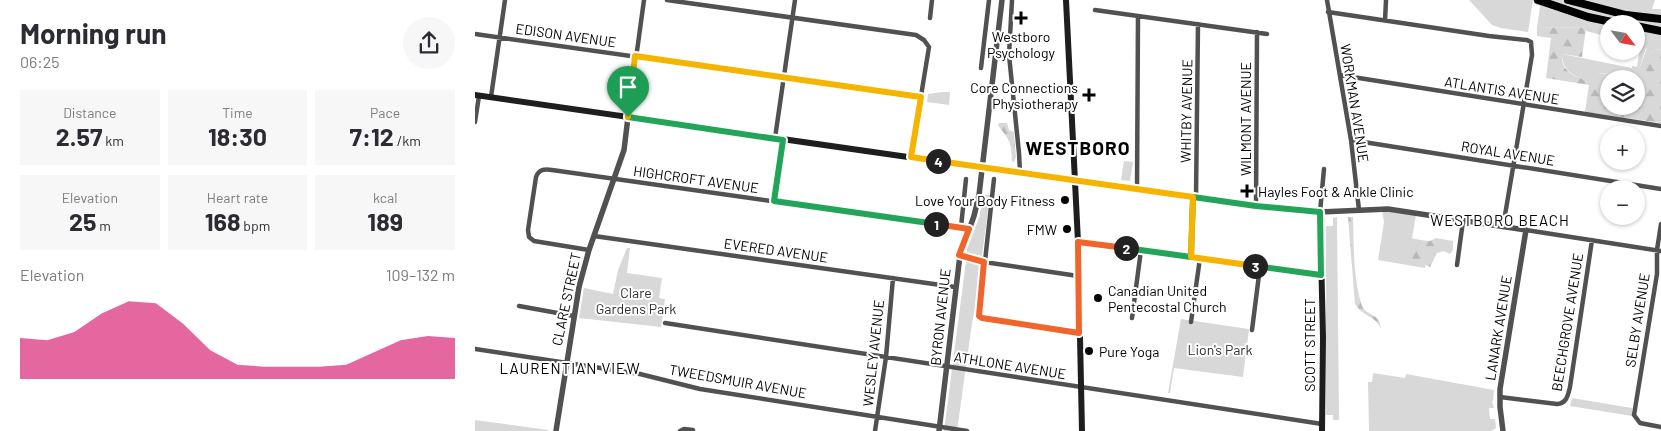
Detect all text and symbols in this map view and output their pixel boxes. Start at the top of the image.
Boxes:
marker: Westboro Psychology [1014,11,1028,25]
north arrow [1600,15,1645,60]
map controls [1600,15,1645,225]
text: Morning run [20,16,167,50]
button: share [403,17,455,69]
street label: EDISON AVENUE [515,20,617,50]
place label: Westboro Psychology [987,28,1055,61]
street label: WORKMAN AVENUE [1337,42,1373,164]
text: 06:25 [20,52,60,71]
street label: WHITBY AVENUE [1177,59,1195,163]
street label: WILMONT AVENUE [1237,62,1254,176]
pin [607,66,649,117]
button: layers [1600,70,1645,115]
icon: arrive [614,73,642,101]
street label: ATLANTIS AVENUE [1443,73,1561,107]
place label: Core Connections Physiotherapy [970,79,1079,112]
marker: Core Connections Physiotherapy [1082,88,1096,102]
text: Distance [63,104,117,121]
text: Time [222,104,253,121]
text: Pace [370,104,400,121]
text: 2.57 [56,121,102,151]
text: 18:30 [208,121,267,151]
text: 7:12 [349,121,394,151]
button: + [1600,125,1645,170]
text: km [102,132,124,149]
text: /km [394,132,421,149]
district label: WESTBORO [1026,136,1130,159]
street label: ROYAL AVENUE [1460,137,1556,169]
pin: 4 [925,148,951,174]
text: 4 [934,153,943,170]
street label: HIGHCROFT AVENUE [632,162,760,196]
button: − [1600,180,1645,225]
place label: Hayles Foot & Ankle Clinic [1258,183,1413,200]
marker: Hayles Foot & Ankle Clinic [1240,184,1254,198]
text: Elevation [62,189,118,206]
text: Heart rate [207,189,268,206]
text: kcal [373,189,397,206]
place label: Love Your Body Fitness [915,192,1055,209]
marker: Love Your Body Fitness [1059,194,1071,206]
text: 25 [69,206,96,236]
text: 168 [205,206,241,236]
text: 189 [367,206,403,236]
district label: WESTBORO BEACH [1430,211,1570,229]
pin: 1 [923,212,949,236]
text: 1 [934,216,939,233]
text: m [96,217,111,234]
text: bpm [241,217,270,234]
place label: FMW [1027,221,1057,238]
marker: FMW [1061,223,1073,235]
street label: EVERED AVENUE [723,234,829,266]
pin: 2 [1113,236,1139,260]
text: 2 [1123,240,1130,257]
street label: CLARE STREET [548,251,584,347]
street label: BEECHGROVE AVENUE [1548,252,1586,392]
pin: 3 [1243,254,1267,278]
text: 3 [1252,258,1259,275]
text: Elevation [20,265,84,284]
text: 109–132 m [386,265,455,284]
street label: BYRON AVENUE [926,268,954,366]
street label: SELBY AVENUE [1621,272,1653,368]
street label: LANARK AVENUE [1481,274,1515,382]
place label: Canadian United Pentecostal Church [1108,282,1227,315]
park label: Clare Gardens Park [596,284,676,317]
marker: Canadian United Pentecostal Church [1092,292,1104,304]
street label: SCOTT STREET [1301,298,1318,392]
street label: WESLEY AVENUE [859,299,887,407]
park label: Lion's Park [1188,341,1252,358]
place label: Pure Yoga [1099,343,1159,360]
marker: Pure Yoga [1083,345,1095,357]
street label: ATHLONE AVENUE [953,348,1067,382]
district label: LAURENTIAN VIEW [499,359,641,377]
street label: TWEEDSMUIR AVENUE [668,361,808,401]

